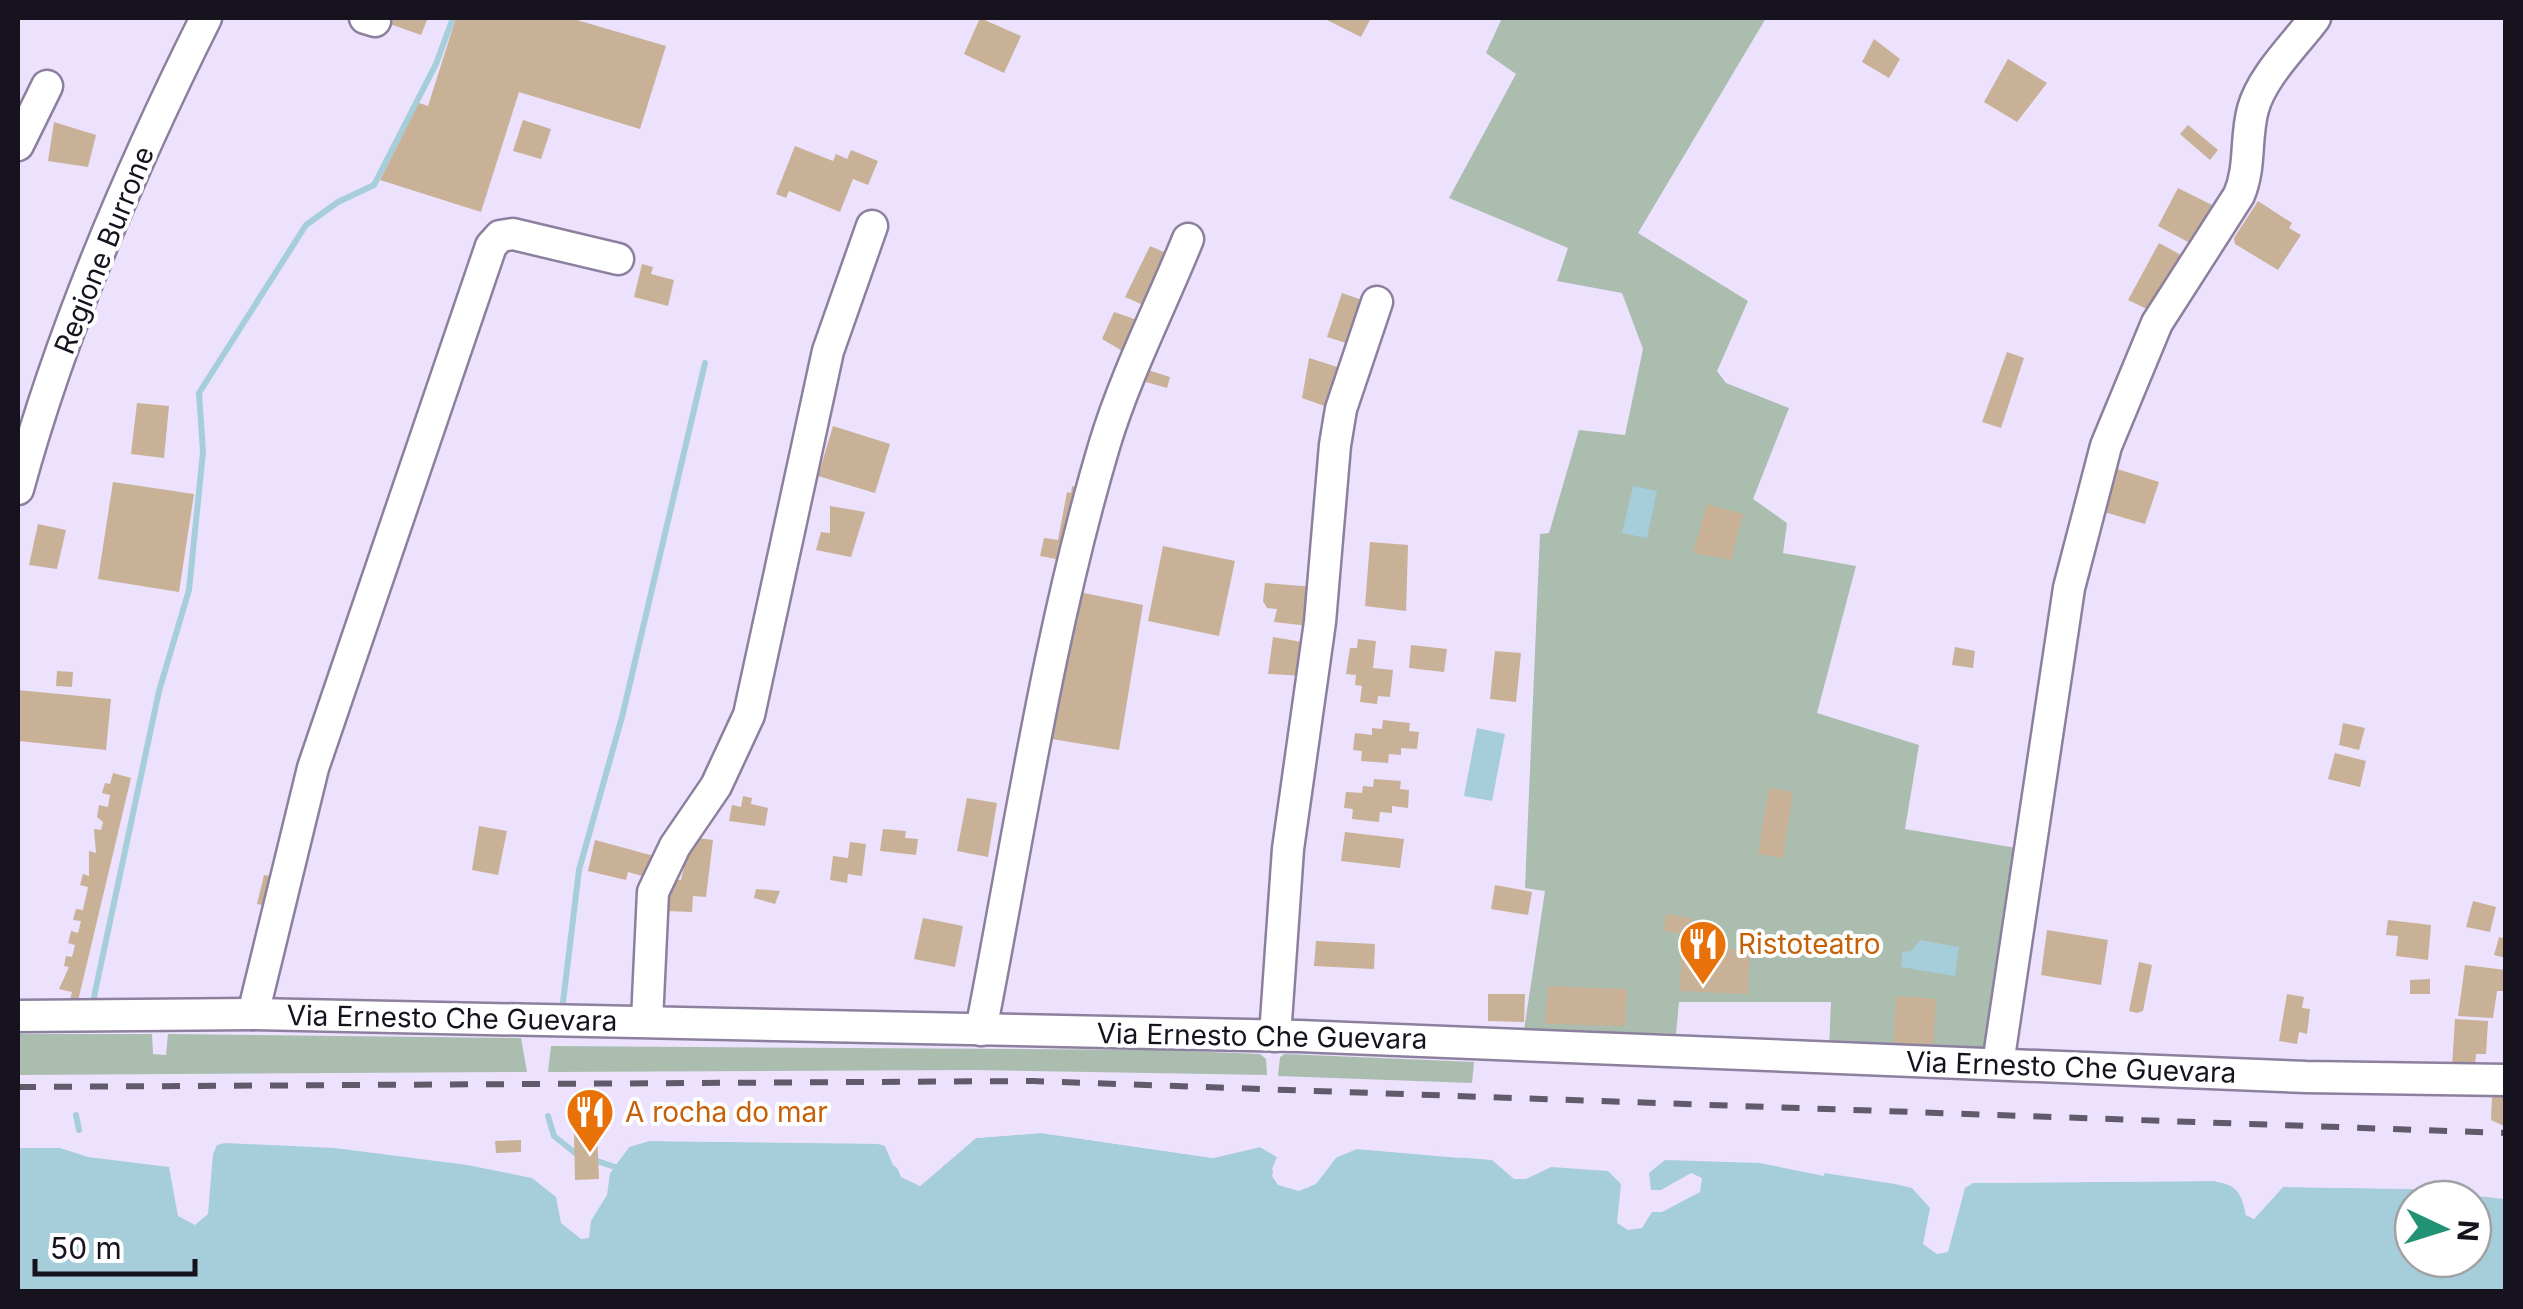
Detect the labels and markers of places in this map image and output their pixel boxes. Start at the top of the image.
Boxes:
restaurant icon: Ristoteatro [1677,918,1729,986]
place label: Ristoteatro [1738,927,1881,961]
restaurant icon: A rocha do mar [564,1086,616,1154]
place label: A rocha do mar [625,1095,828,1129]

